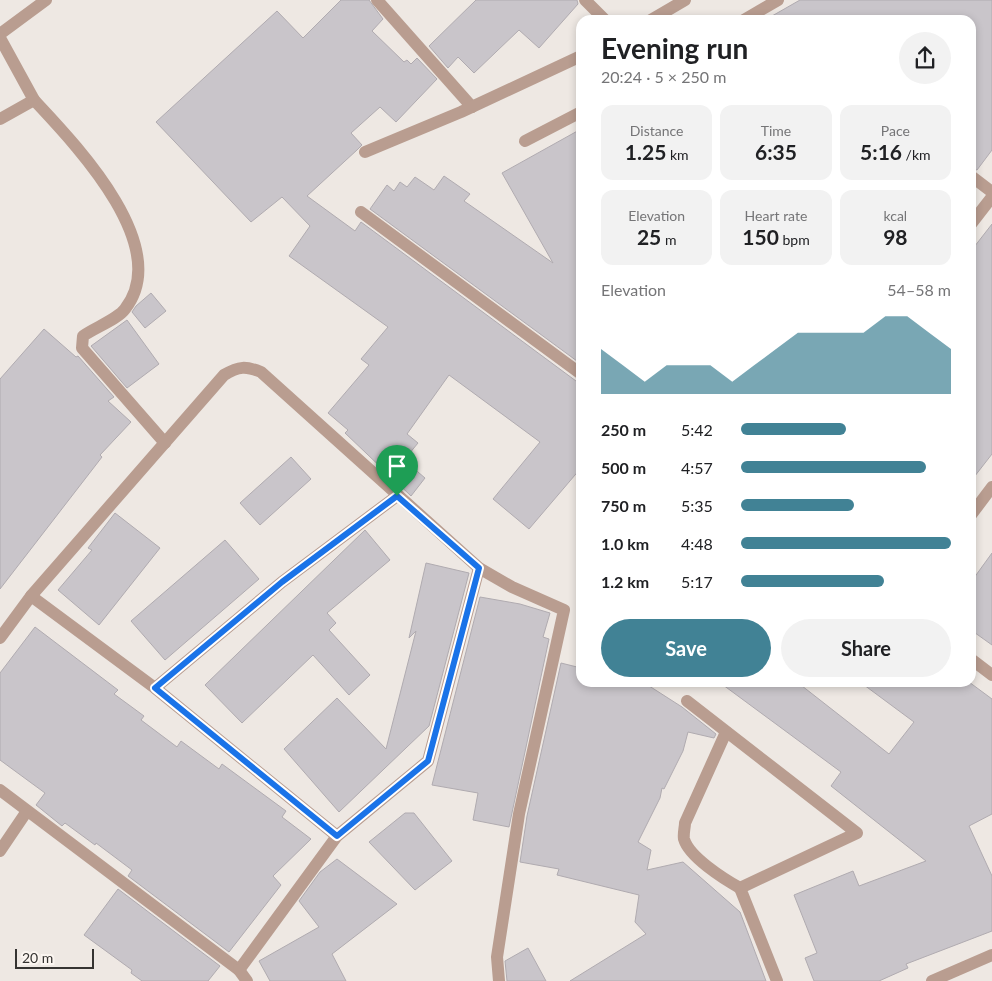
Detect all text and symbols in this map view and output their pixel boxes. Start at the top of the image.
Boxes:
text: Evening run [601,31,748,65]
button: share [899,32,951,84]
text: 20:24 · 5 × 250 m [601,67,726,86]
text: Distance [630,122,684,139]
text: Time [761,122,791,139]
text: Pace [881,122,910,139]
text: 1.25 [625,139,666,164]
text: 6:35 [755,139,797,164]
text: 5:16 [860,139,902,164]
text: km [666,146,689,163]
text: /km [902,146,931,163]
text: Elevation [628,207,685,224]
text: Heart rate [745,207,807,224]
text: kcal [883,207,907,224]
text: 25 [637,224,661,249]
text: 150 [742,224,779,249]
text: 98 [883,224,908,249]
text: m [661,231,676,248]
text: bpm [779,231,810,248]
text: Elevation [601,280,666,299]
text: 54–58 m [887,280,951,299]
text: 250 m [601,420,646,439]
text: 5:42 [681,420,713,439]
pin [376,445,418,496]
icon: arrive [383,452,411,480]
text: 500 m [601,458,646,477]
text: 4:57 [681,458,713,477]
text: 750 m [601,496,646,515]
text: 5:35 [681,496,713,515]
text: 1.0 km [601,534,649,553]
text: 4:48 [681,534,713,553]
text: 1.2 km [601,572,649,591]
text: 5:17 [681,572,713,591]
button: Save [601,619,771,677]
button: Share [781,619,951,677]
scale bar [15,946,94,969]
text: 20 m [22,949,53,966]

